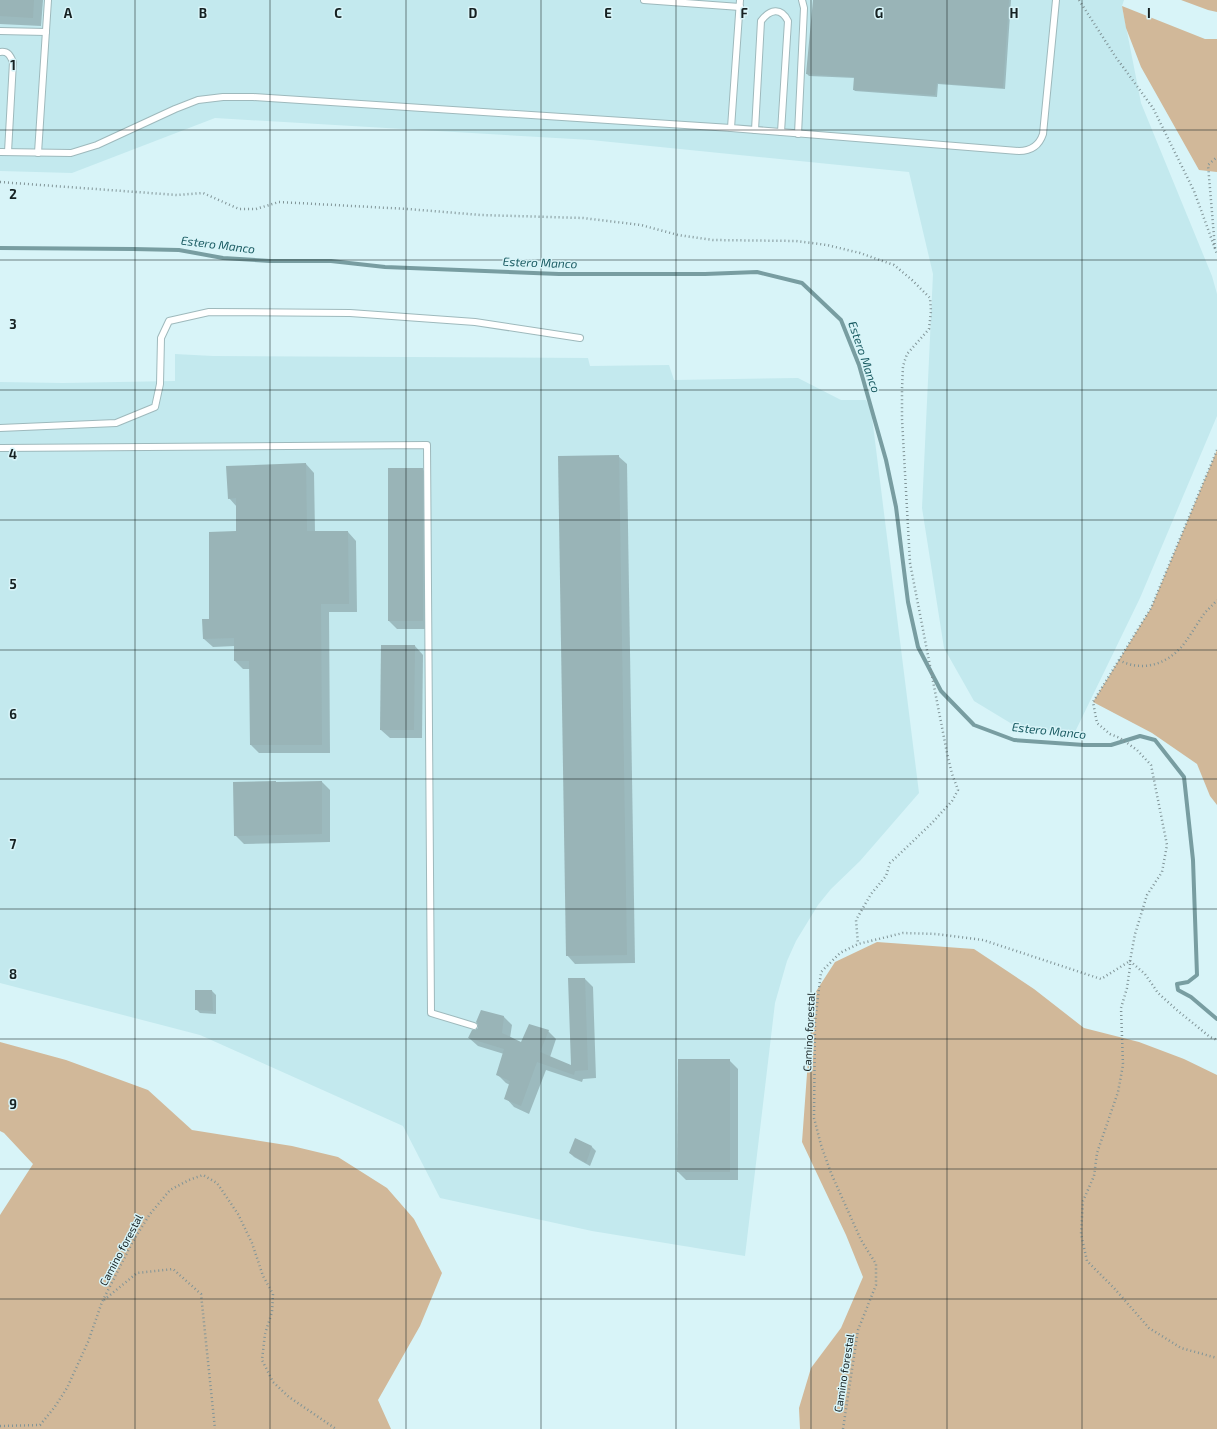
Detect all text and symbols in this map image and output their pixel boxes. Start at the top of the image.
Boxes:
text: A [64,5,73,21]
text: B [199,5,207,21]
text: C [334,5,342,21]
text: D [469,5,478,21]
text: E [604,5,612,21]
text: F [740,5,748,21]
text: G [875,5,883,21]
text: H [1010,5,1019,21]
text: I [1147,5,1151,21]
text: 1 [10,57,16,73]
text: 2 [9,186,17,202]
water label: Estero Manco [180,233,256,256]
water label: Estero Manco [502,254,578,270]
text: 3 [9,316,17,332]
water label: Estero Manco [846,319,884,394]
text: 4 [9,446,17,462]
text: 5 [9,576,17,592]
text: 6 [9,706,17,722]
water label: Estero Manco [1011,719,1087,741]
text: 7 [10,836,17,852]
text: 8 [9,966,17,982]
street label: Camino forestal [800,991,817,1072]
text: 9 [9,1096,17,1112]
street label: Camino forestal [96,1211,145,1288]
street label: Camino forestal [831,1332,856,1413]

